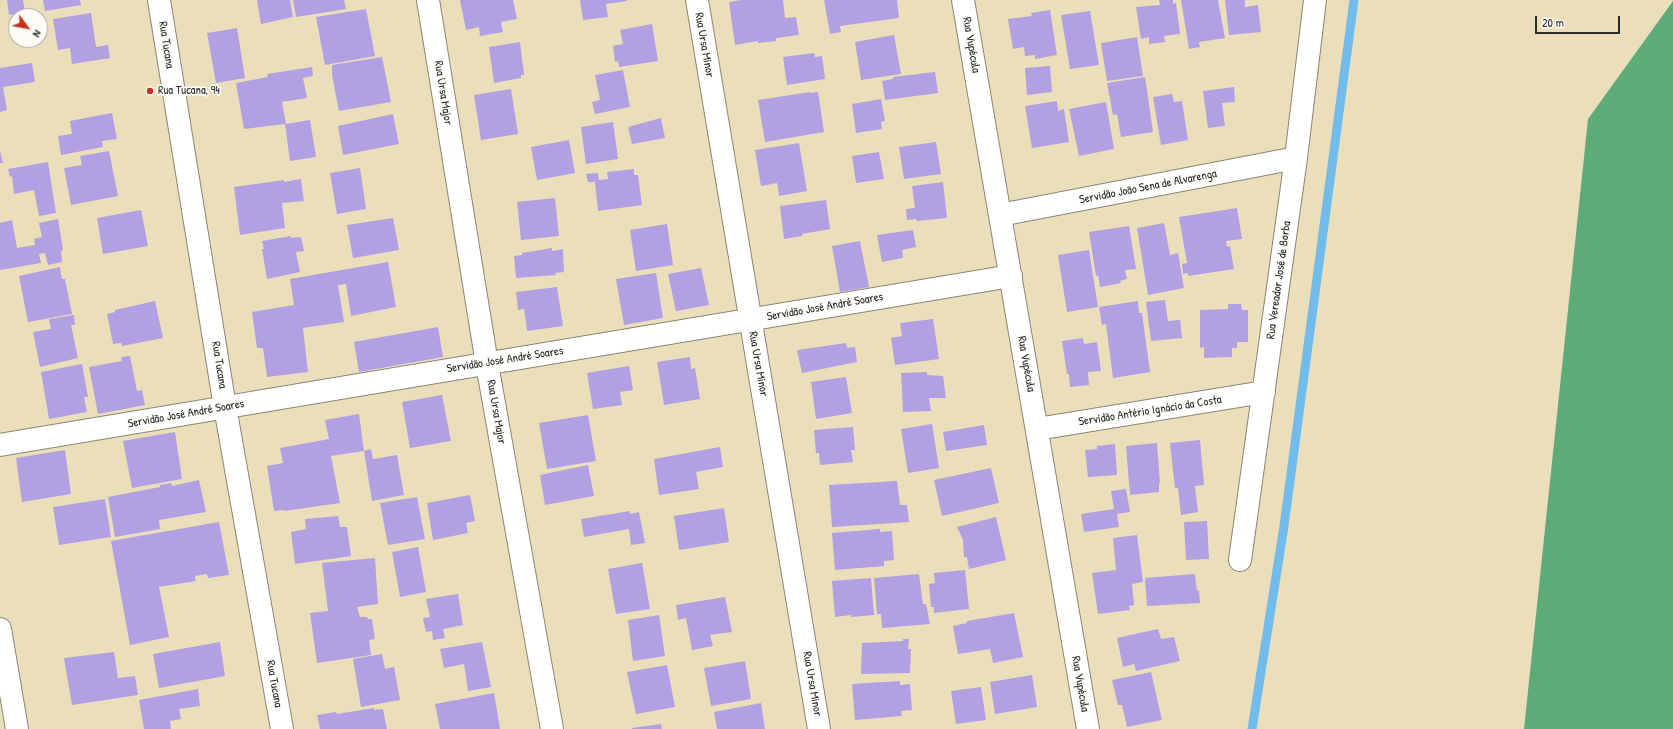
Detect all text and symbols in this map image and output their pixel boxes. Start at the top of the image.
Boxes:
north arrow [8,8,48,48]
scale bar [1537,8,1622,34]
street label: Rua Ursa Minor [691,11,717,79]
text: 20 m [1542,14,1564,31]
street label: Rua Vupécula [959,16,983,74]
street label: Rua Tucana [155,20,177,70]
text: N [30,28,45,40]
street label: Rua Ursa Major [431,60,455,126]
place label: Rua Tucana, 94 [158,84,220,98]
marker: Rua Tucana, 94 [145,86,155,96]
street label: Servidão João Sena de Alvarenga [1078,167,1218,207]
street label: Rua Vereador José de Borba [1264,220,1294,340]
street label: Servidão José André Soares [766,290,884,324]
street label: Rua Ursa Minor [745,330,771,398]
street label: Rua Vupécula [1014,335,1038,393]
street label: Rua Tucana [208,340,230,390]
street label: Servidão José André Soares [446,344,564,376]
street label: Rua Ursa Major [483,379,509,445]
street label: Servidão Antério Ignácio da Costa [1077,393,1223,429]
street label: Servidão José André Soares [127,397,245,431]
street label: Rua Ursa Minor [799,650,825,718]
street label: Rua Vupécula [1068,655,1092,713]
street label: Rua Tucana [263,659,285,709]

